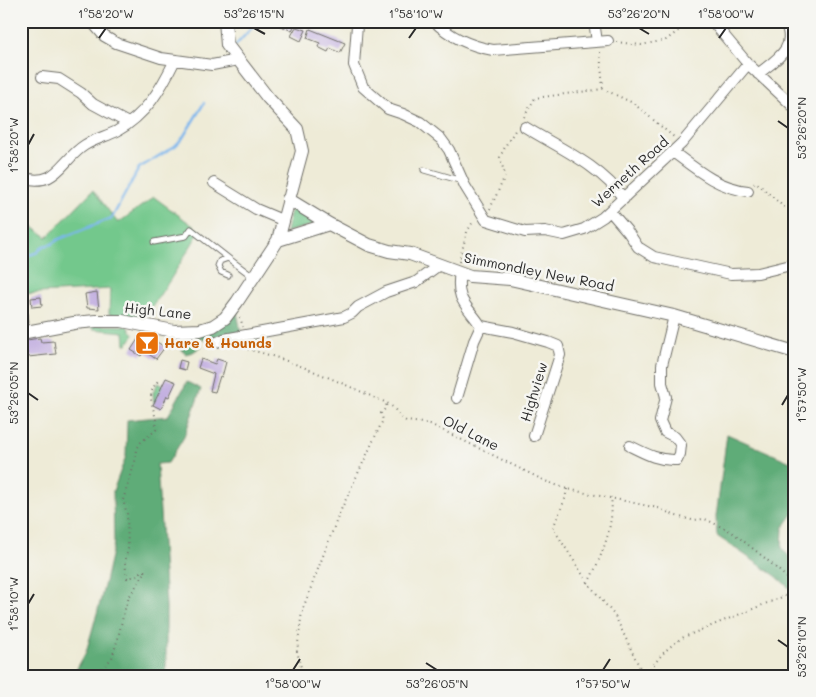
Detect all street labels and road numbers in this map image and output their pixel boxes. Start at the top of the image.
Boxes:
street label: Werneth Road [587,132,672,211]
street label: Simmondley New Road [462,248,616,295]
street label: High Lane [124,298,193,323]
street label: Highview [515,360,552,424]
street label: Old Lane [440,410,502,455]

